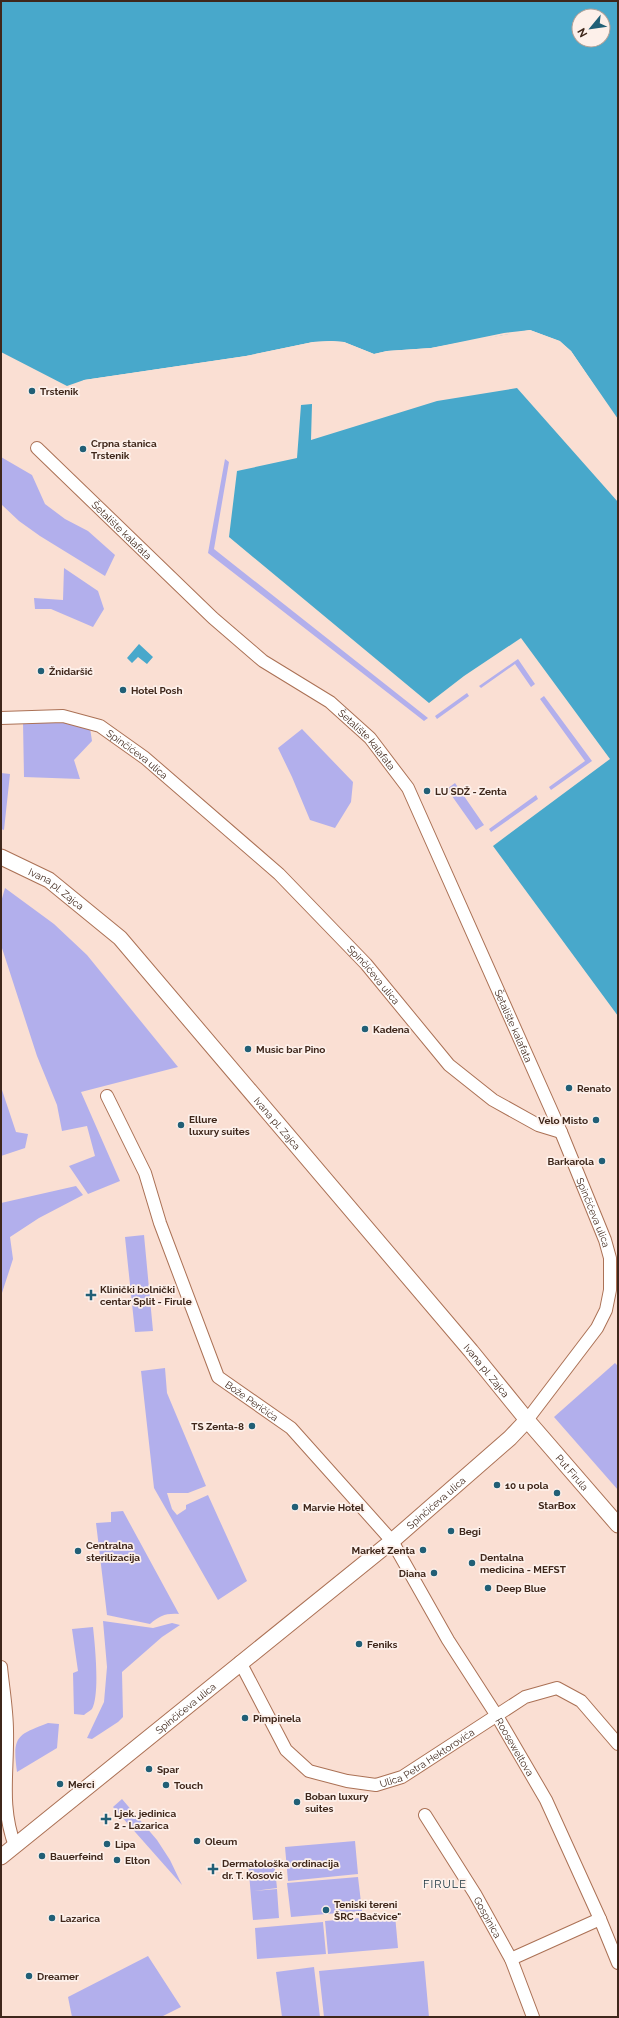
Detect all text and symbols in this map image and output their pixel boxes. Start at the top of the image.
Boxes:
north arrow [571,8,611,48]
text: N [575,26,590,39]
marker: Trstenik [27,386,37,396]
place label: Trstenik [40,386,79,397]
place label: Crpna stanica Trstenik [91,438,157,461]
marker: Crpna stanica Trstenik [78,444,88,454]
street label: Šetalište kalafata [90,499,154,561]
marker: Žnidaršić [36,666,46,676]
place label: Žnidaršić [49,666,93,677]
marker: Hotel Posh [118,685,128,695]
place label: Hotel Posh [131,685,183,696]
street label: Šetalište kalafata [336,707,398,772]
street label: Spinčićeva ulica [105,727,170,781]
marker: LU SDŽ - Zenta [422,786,432,796]
place label: LU SDŽ - Zenta [435,786,507,797]
street label: Ivana pl. Zajca [27,866,86,912]
street label: Spinčićeva ulica [345,943,402,1006]
street label: Šetalište kalafata [493,988,535,1064]
marker: Kadena [360,1024,370,1034]
place label: Kadena [373,1024,410,1035]
marker: Music bar Pino [243,1044,253,1054]
place label: Music bar Pino [256,1044,325,1055]
marker: Renato [564,1083,574,1093]
place label: Renato [577,1083,611,1094]
street label: Ivana pl. Zajca [252,1095,303,1152]
place label: Ellure luxury suites [189,1114,250,1137]
place label: Velo Misto [538,1115,588,1126]
marker: Velo Misto [591,1115,601,1125]
marker: Ellure luxury suites [176,1120,186,1130]
place label: Barkarola [548,1156,594,1167]
marker: Barkarola [597,1156,607,1166]
street label: Spinčićeva ulica [575,1176,612,1248]
place label: Klinički bolnički centar Split - Firule [100,1284,192,1307]
marker: Klinički bolnički centar Split - Firule [85,1289,97,1301]
street label: Ivana pl. Zajca [462,1342,512,1399]
street label: Bože Peričića [223,1378,281,1423]
place label: TS Zenta-8 [191,1421,244,1432]
marker: TS Zenta-8 [247,1421,257,1431]
street label: Put Firula [554,1452,591,1492]
street label: Spinčićeva ulica [404,1474,467,1531]
marker: 10 u pola [492,1480,502,1490]
place label: 10 u pola [505,1480,549,1491]
marker: StarBox [552,1488,562,1498]
place label: StarBox [538,1500,576,1511]
marker: Marvie Hotel [290,1502,300,1512]
place label: Marvie Hotel [303,1502,365,1513]
marker: Begi [446,1526,456,1536]
place label: Begi [459,1526,481,1537]
place label: Centralna sterilizacija [86,1540,140,1563]
place label: Market Zenta [352,1545,415,1556]
marker: Market Zenta [418,1545,428,1555]
marker: Centralna sterilizacija [73,1546,83,1556]
place label: Dentalna medicina - MEFST [480,1552,567,1575]
marker: Dentalna medicina - MEFST [467,1558,477,1568]
place label: Diana [399,1568,426,1579]
marker: Diana [429,1568,439,1578]
marker: Deep Blue [483,1583,493,1593]
place label: Deep Blue [496,1583,546,1594]
marker: Feniks [354,1639,364,1649]
place label: Feniks [367,1639,398,1650]
street label: Spinčićeva ulica [153,1680,218,1736]
marker: Pimpinela [240,1713,250,1723]
place label: Pimpinela [253,1713,301,1724]
street label: Rooseweltova [494,1716,536,1778]
street label: Ulica Petra Hektorovića [378,1726,476,1789]
marker: Spar [144,1764,154,1774]
place label: Spar [157,1764,179,1775]
marker: Merci [55,1779,65,1789]
place label: Merci [68,1779,95,1790]
marker: Touch [161,1780,171,1790]
place label: Touch [174,1780,203,1791]
place label: Boban luxury suites [305,1791,369,1814]
marker: Boban luxury suites [292,1797,302,1807]
place label: Ljek. jedinica 2 - Lazarica [114,1808,176,1831]
marker: Ljek. jedinica 2 - Lazarica [101,1814,111,1824]
marker: Oleum [192,1836,202,1846]
place label: Oleum [205,1836,237,1847]
marker: Lipa [102,1839,112,1849]
place label: Lipa [115,1839,136,1850]
marker: Bauerfeind [37,1851,47,1861]
place label: Bauerfeind [50,1851,104,1862]
marker: Elton [112,1855,122,1865]
place label: Elton [125,1855,150,1866]
place label: Dermatološka ordinacija dr. T. Kosović [222,1858,339,1881]
marker: Dermatološka ordinacija dr. T. Kosović [207,1863,219,1875]
district label: FIRULE [423,1878,467,1891]
street label: Gospinica [472,1895,504,1940]
place label: Teniski tereni ŠRC "Bačvice" [334,1899,401,1922]
marker: Teniski tereni ŠRC "Bačvice" [321,1905,331,1915]
marker: Lazarica [47,1913,57,1923]
place label: Lazarica [60,1913,100,1924]
marker: Dreamer [24,1971,34,1981]
place label: Dreamer [37,1971,79,1982]

